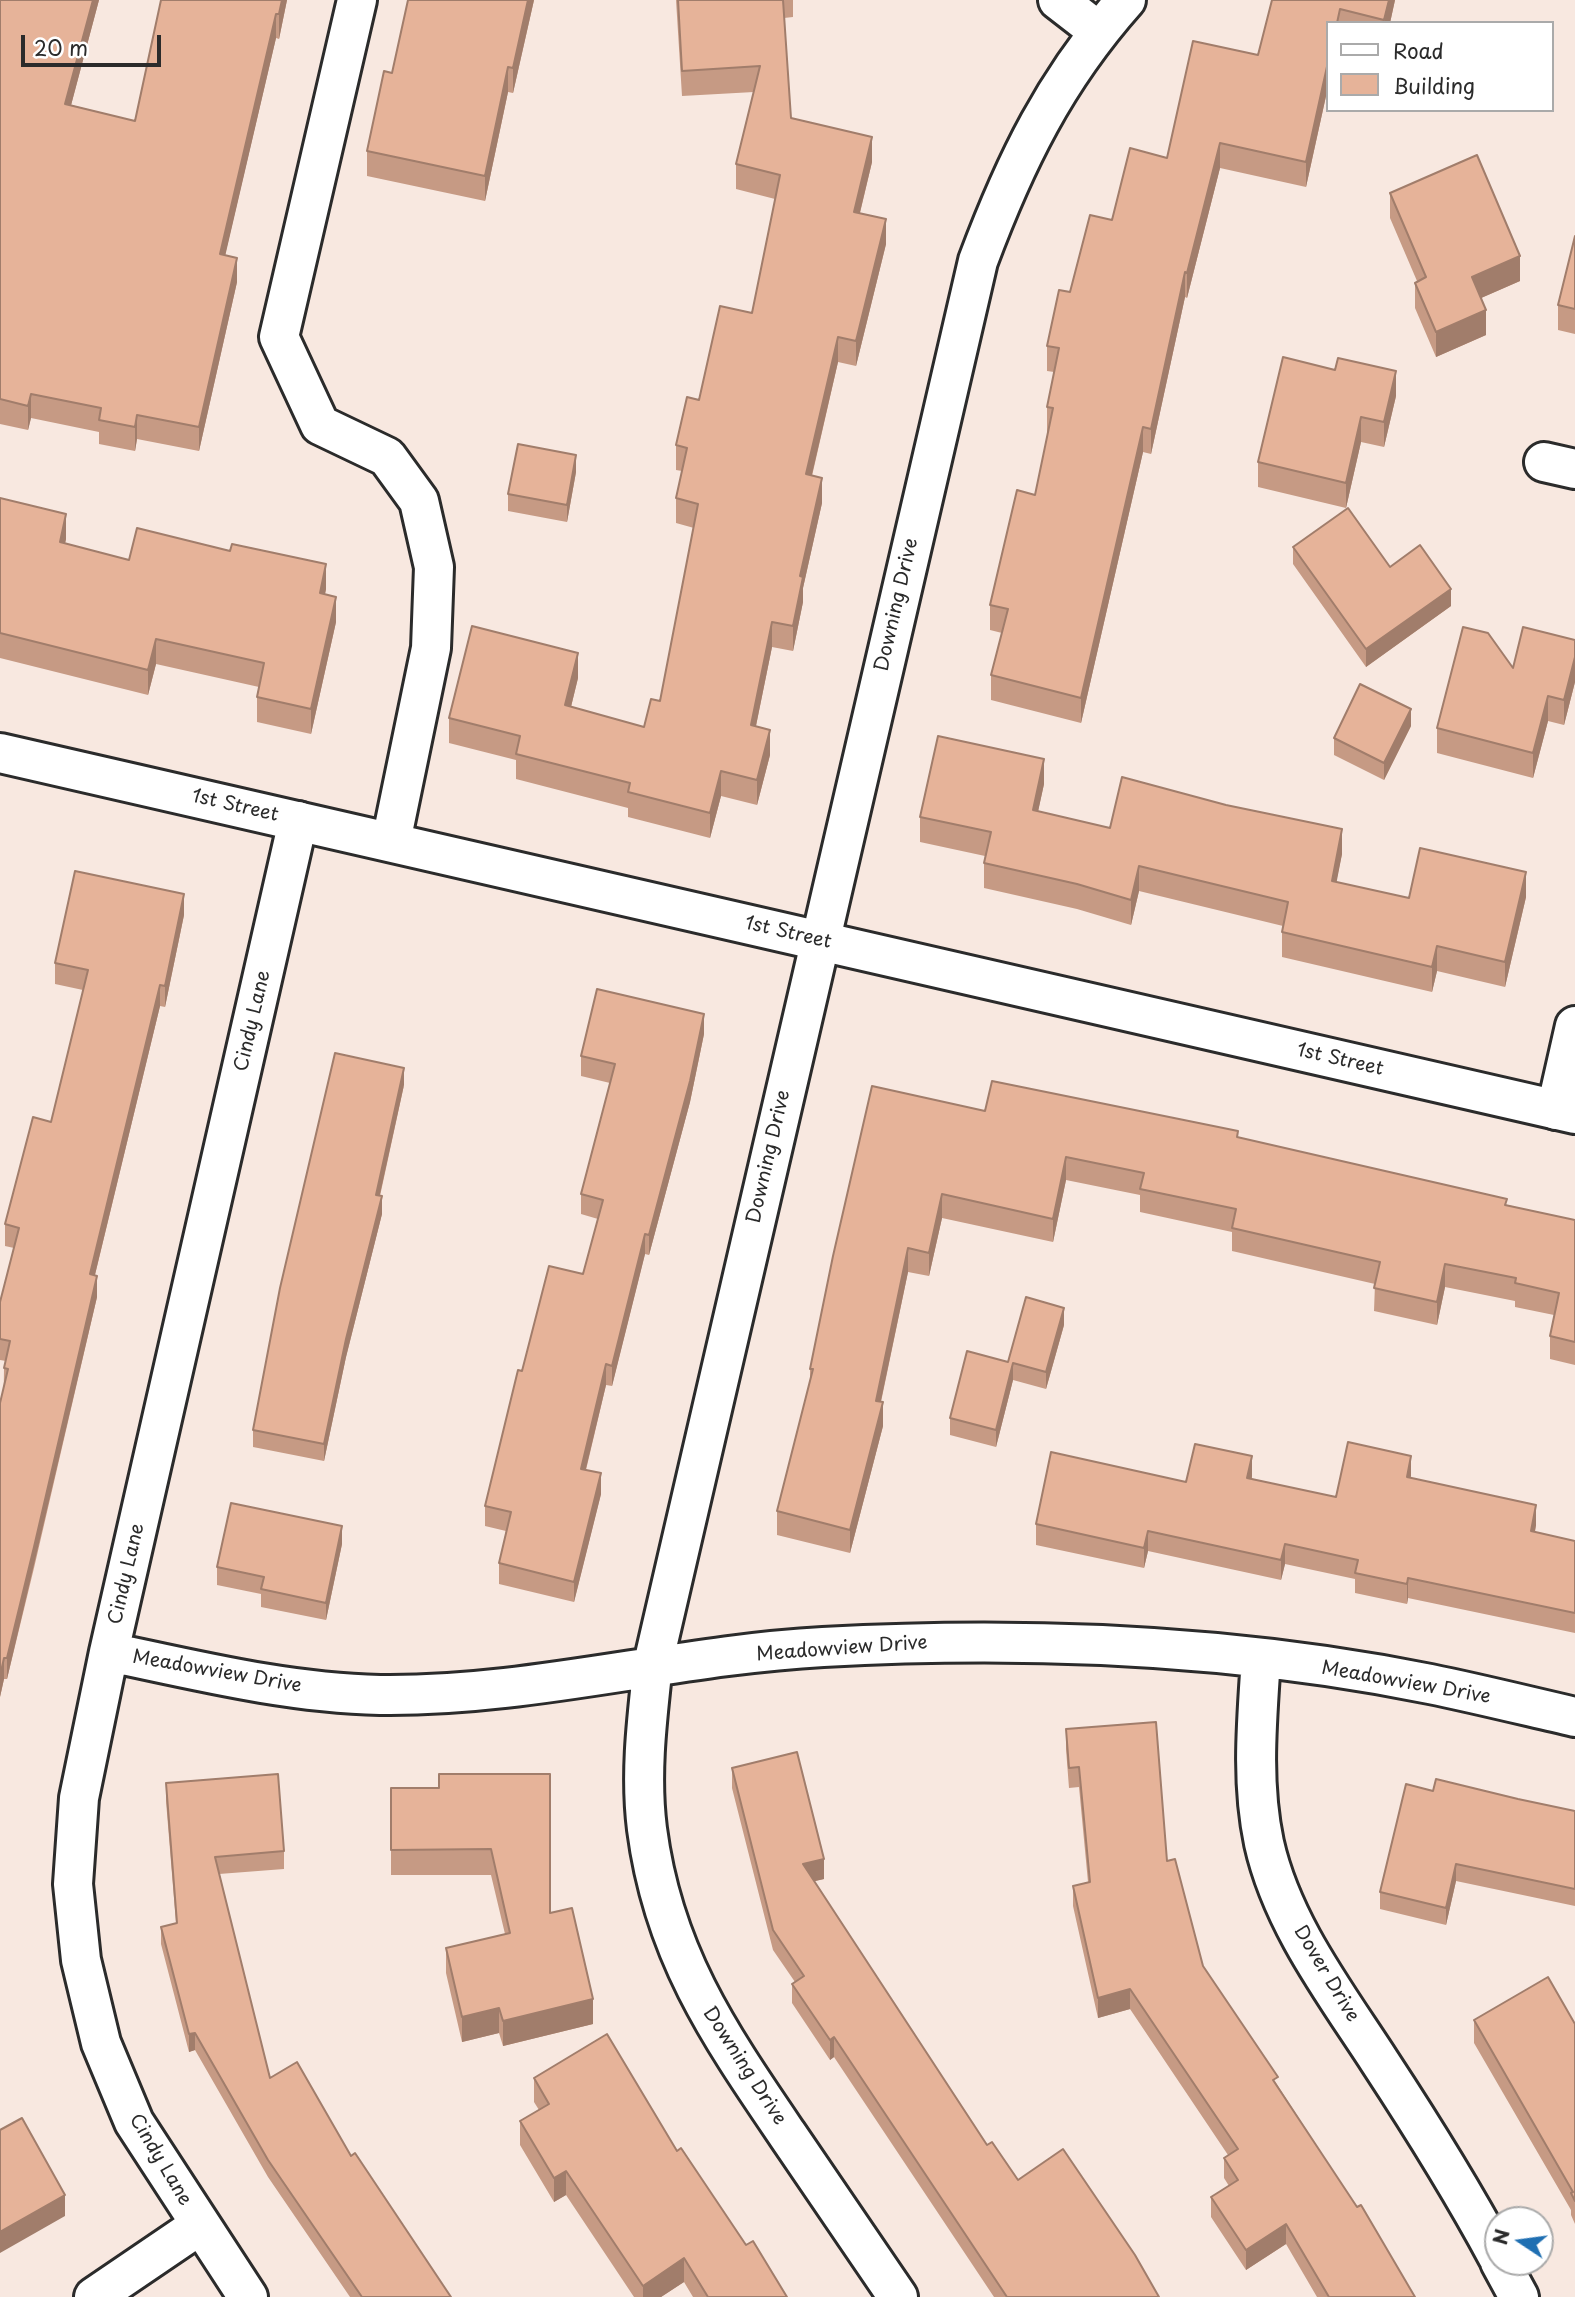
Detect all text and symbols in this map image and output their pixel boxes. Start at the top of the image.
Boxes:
scale bar [24,21,164,65]
legend [1326,21,1554,112]
text: 20 m [34,31,88,63]
text: Road [1393,34,1444,66]
text: Building [1393,69,1475,101]
street label: Downing Drive [871,536,923,674]
street label: 1st Street [189,785,281,827]
street label: 1st Street [742,912,834,954]
street label: Cindy Lane [230,968,276,1074]
street label: 1st Street [1294,1039,1386,1081]
street label: Downing Drive [743,1088,795,1226]
street label: Cindy Lane [104,1521,150,1627]
street label: Meadowview Drive [756,1632,928,1666]
street label: Meadowview Drive [131,1646,303,1698]
street label: Meadowview Drive [1320,1657,1492,1709]
street label: Dover Drive [1288,1922,1364,2026]
street label: Downing Drive [697,2003,791,2129]
street label: Cindy Lane [124,2110,196,2210]
north arrow [1484,2206,1554,2276]
text: N [1485,2226,1516,2247]

